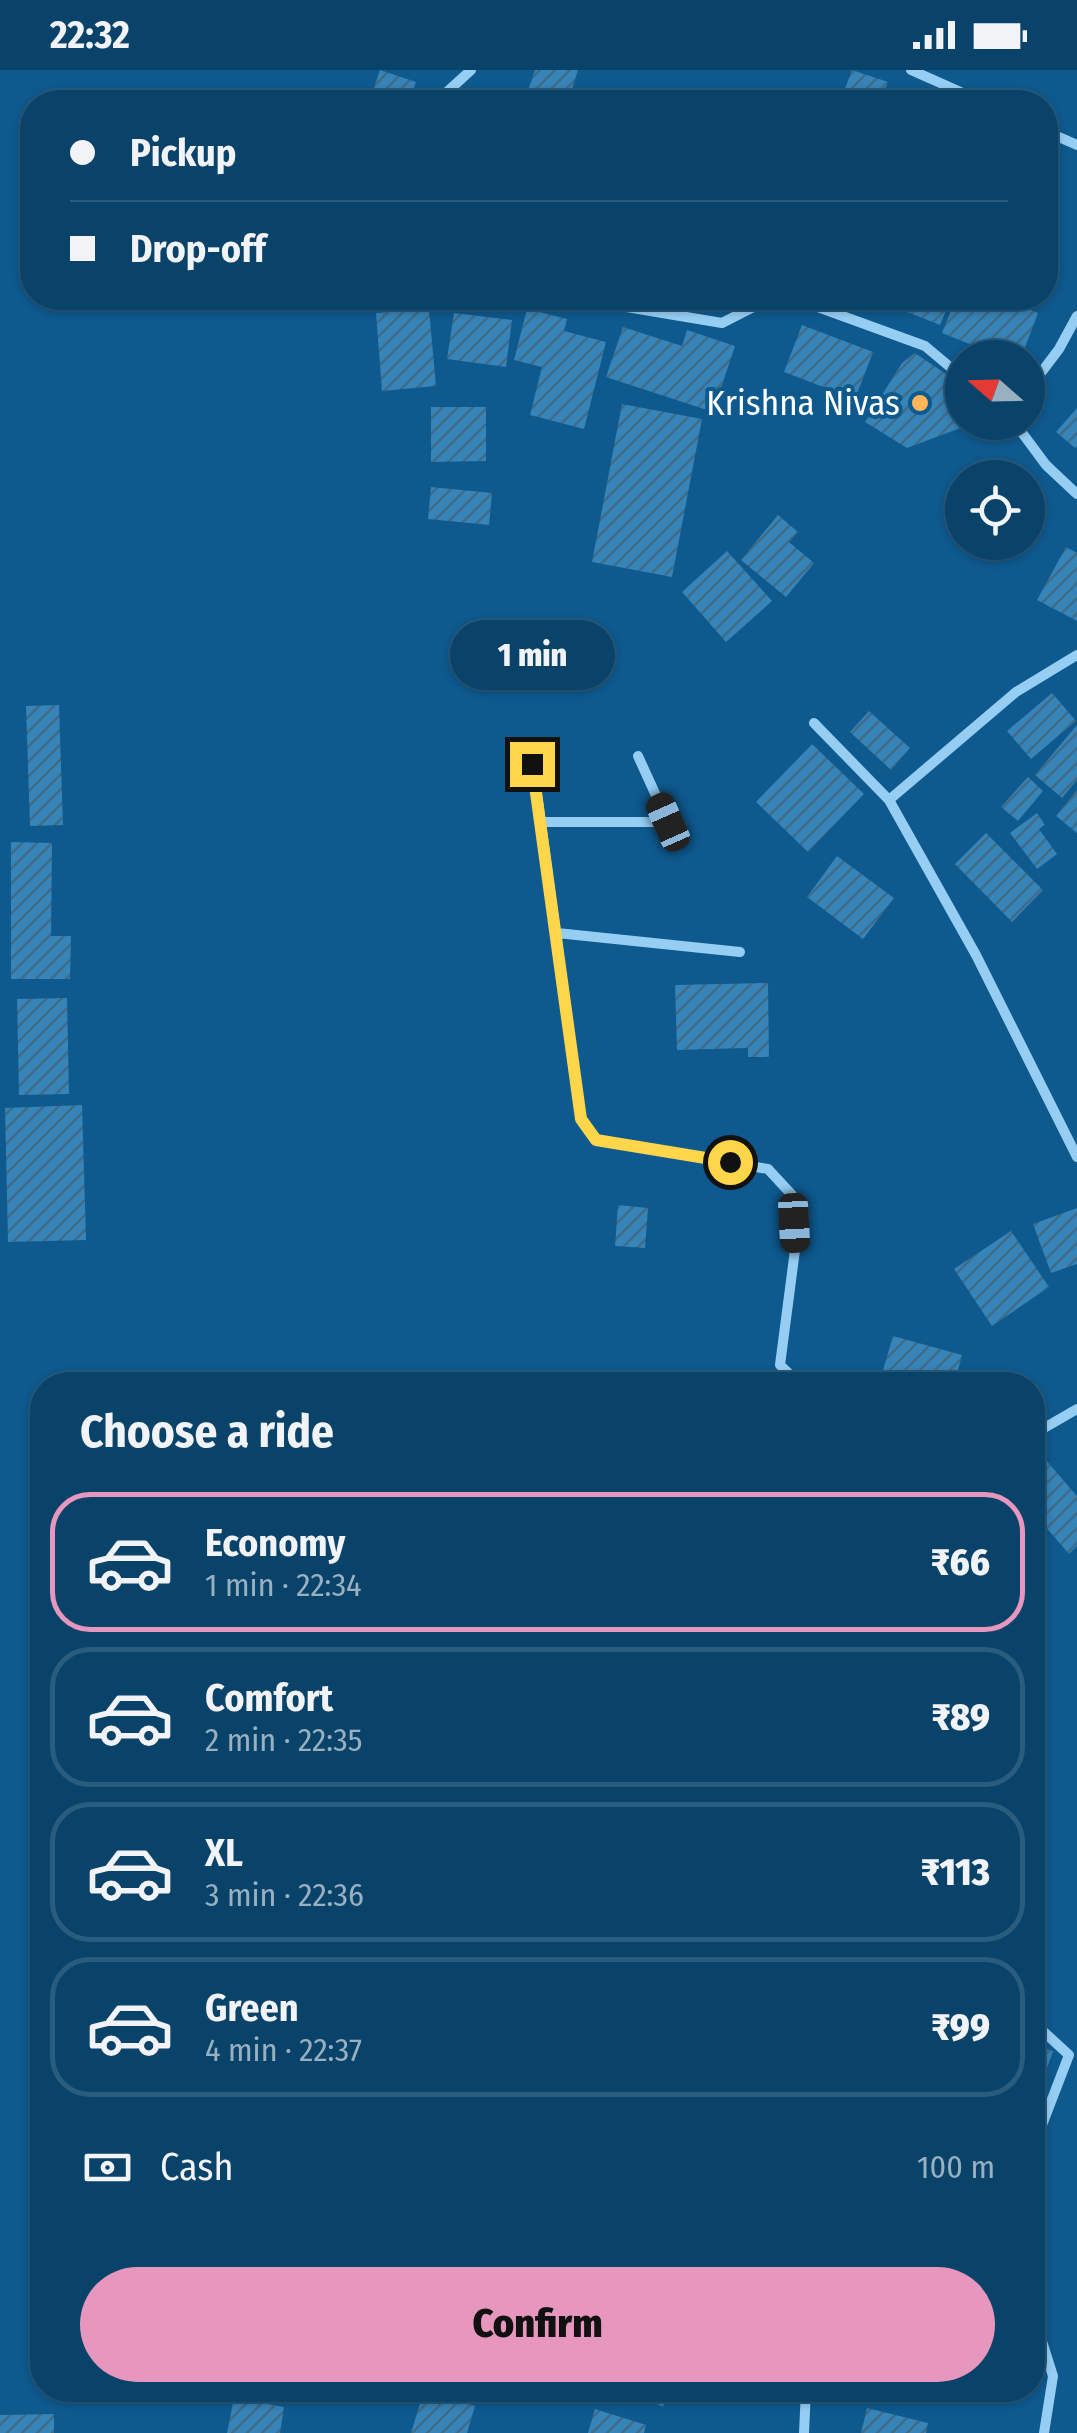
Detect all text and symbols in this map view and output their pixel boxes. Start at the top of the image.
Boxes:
text: 22:32 [50,12,130,58]
text: Pickup [130,130,236,176]
text: Drop-off [130,226,266,272]
north arrow [945,340,1045,440]
map controls [945,340,1045,560]
place label: Krishna Nivas [706,382,900,424]
marker: Krishna Nivas [909,392,931,414]
button: locate [945,460,1045,560]
callout: 1 min [450,619,614,689]
text: 1 min [498,636,567,674]
route end [510,742,555,787]
car [642,788,694,856]
route start [708,1140,753,1185]
car [777,1192,811,1254]
text: Choose a ride [80,1405,334,1459]
icon: car [85,1517,175,1607]
text: Economy [205,1520,345,1566]
text: ₹66 [931,1539,990,1585]
text: 1 min · 22:34 [205,1566,361,1604]
icon: car [85,1672,175,1762]
text: Comfort [205,1675,333,1721]
text: ₹89 [932,1694,990,1740]
text: 2 min · 22:35 [205,1721,362,1759]
icon: car [85,1827,175,1917]
text: XL [205,1830,243,1876]
text: ₹113 [921,1849,990,1895]
text: 3 min · 22:36 [205,1876,364,1914]
icon: car [85,1982,175,2072]
text: Green [205,1985,299,2031]
text: ₹99 [931,2004,990,2050]
text: 4 min · 22:37 [205,2031,362,2069]
icon: cash [80,2140,135,2195]
text: Cash [160,2144,234,2190]
text: 100 m [917,2148,995,2186]
button: Confirm [80,2267,995,2382]

